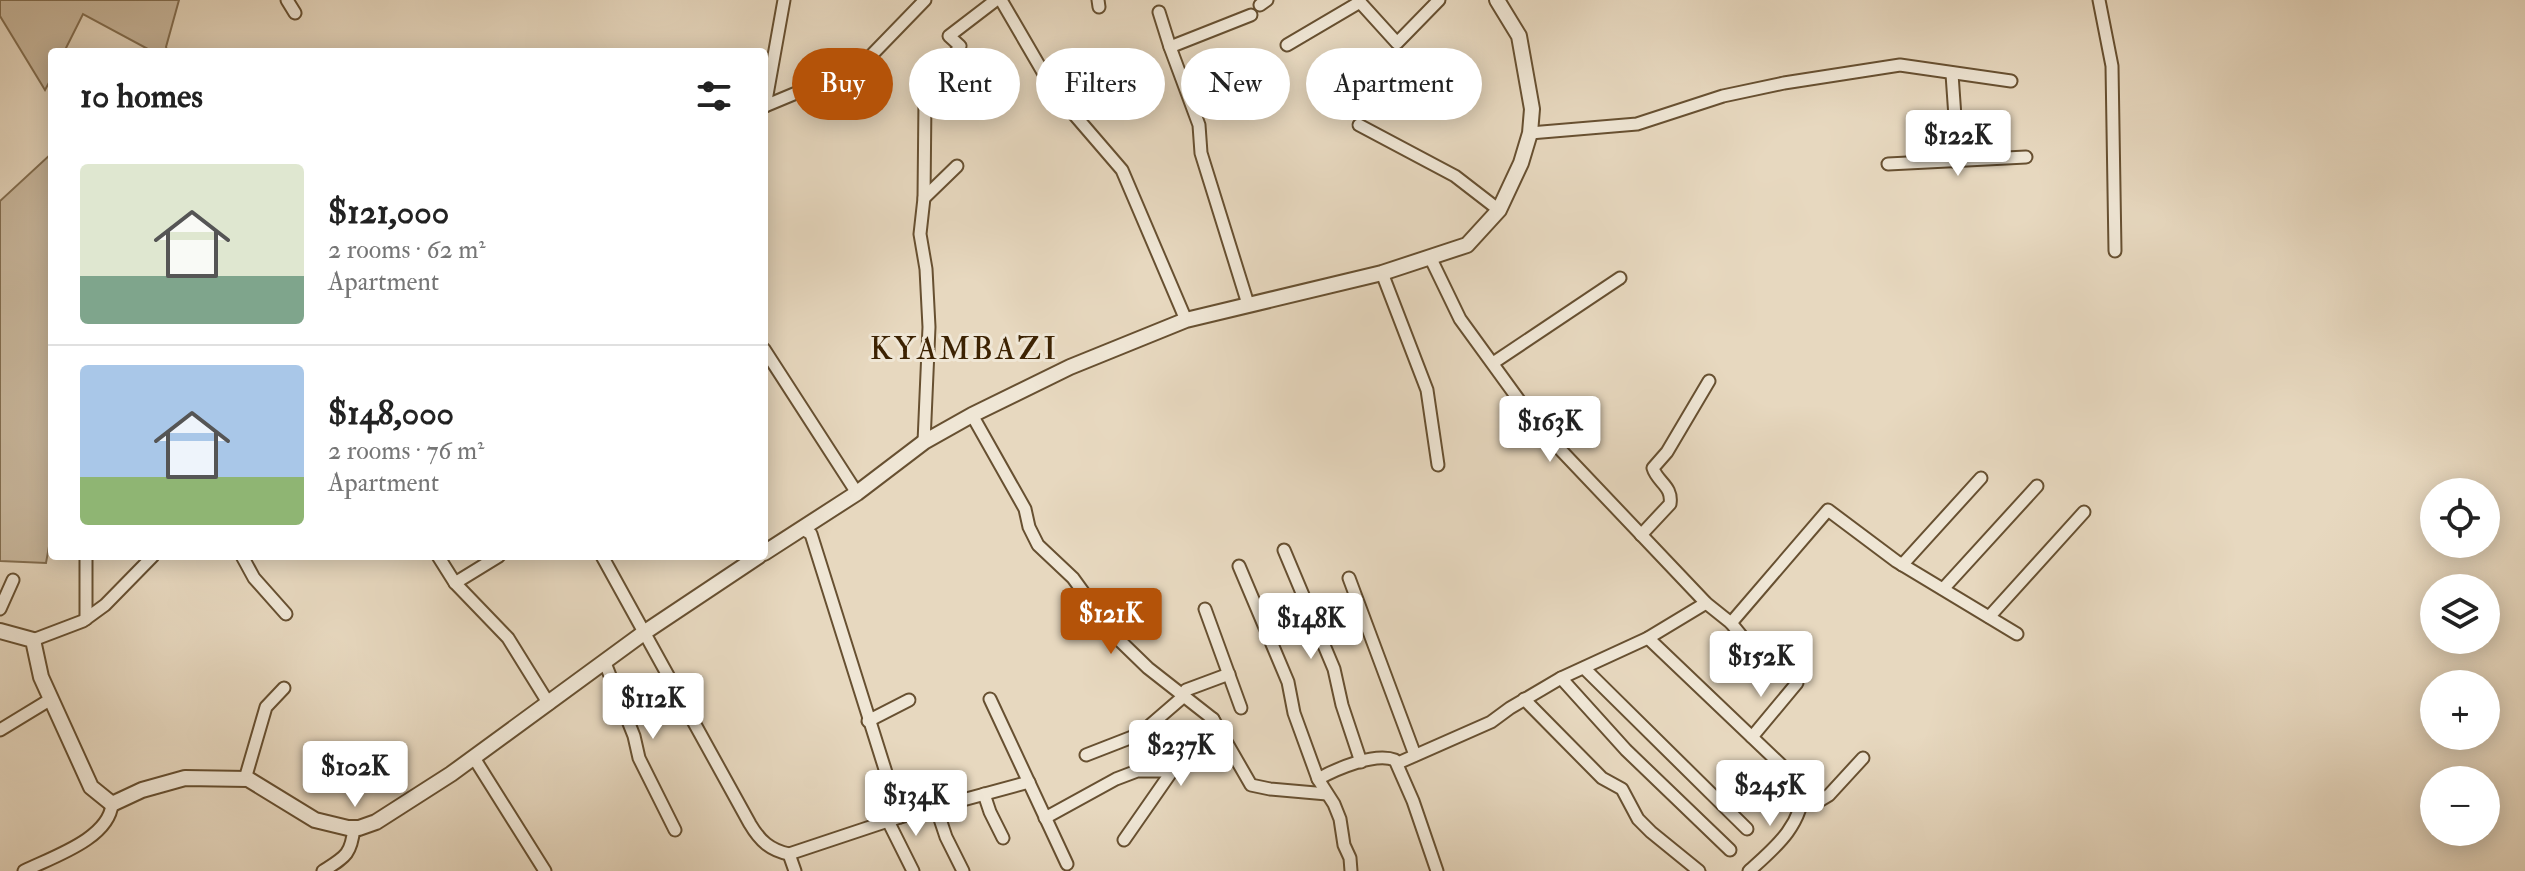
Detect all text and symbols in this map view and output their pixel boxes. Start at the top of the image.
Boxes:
chip: Buy [792,48,893,120]
chip: Rent [909,48,1020,120]
chip: Filters [1036,48,1165,120]
chip: New [1181,48,1290,120]
chip: Apartment [1306,48,1482,120]
icon: filters [692,74,736,118]
text: 10 homes [80,75,203,118]
pin: $122K [1902,110,2014,178]
text: $122K [1924,120,1992,152]
text: $121,000 [328,191,449,234]
icon: home [144,196,240,292]
text: 2 rooms · 62 m² [328,234,486,266]
text: Apartment [328,266,439,298]
district label: KYAMBAZI [870,329,1058,369]
text: $148,000 [328,392,454,435]
pin: $163K [1494,396,1606,464]
icon: home [144,397,240,493]
text: $163K [1517,406,1583,438]
text: 2 rooms · 76 m² [328,435,484,467]
text: Apartment [328,467,439,499]
map controls [2420,478,2500,846]
button: locate [2420,478,2500,558]
button: layers [2420,574,2500,654]
pin: $121K [1055,588,1167,656]
pin: $148K [1255,593,1367,661]
text: $121K [1079,598,1143,630]
text: $148K [1277,603,1345,635]
pin: $152K [1705,631,1817,699]
text: $152K [1728,641,1794,673]
button: + [2420,670,2500,750]
pin: $112K [597,673,709,741]
text: $112K [621,683,685,715]
pin: $237K [1125,720,1237,788]
text: $237K [1147,730,1215,762]
pin: $102K [299,741,411,809]
text: $102K [321,751,389,783]
pin: $245K [1714,760,1826,828]
button: − [2420,766,2500,846]
pin: $134K [860,770,972,838]
text: $245K [1734,770,1806,802]
text: $134K [883,780,949,812]

